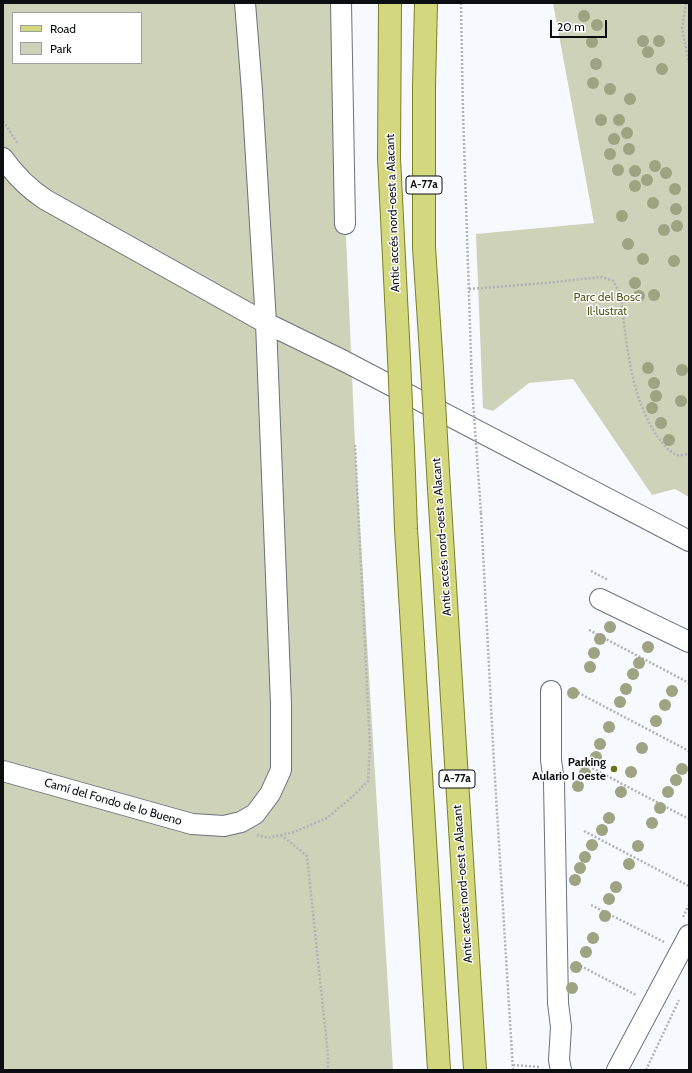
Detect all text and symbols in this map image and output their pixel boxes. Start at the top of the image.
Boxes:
legend [12,12,142,64]
scale bar [552,12,609,38]
text: 20 m [557,19,585,34]
text: Road [50,21,76,36]
text: Park [50,41,72,56]
street label: Antic accés nord-oest a Alacant [383,134,403,292]
road number: A-77a [406,176,442,194]
park label: Parc del Bosc Il·lustrat [574,290,640,318]
street label: Antic accés nord-oest a Alacant [429,457,455,617]
place label: Parking Aulario I oeste [532,755,606,783]
marker: Parking Aulario I oeste [609,764,619,774]
road number: A-77a [439,770,475,788]
street label: Camí del Fondo de lo Bueno [42,775,184,829]
street label: Antic accés nord-oest a Alacant [450,804,476,964]

